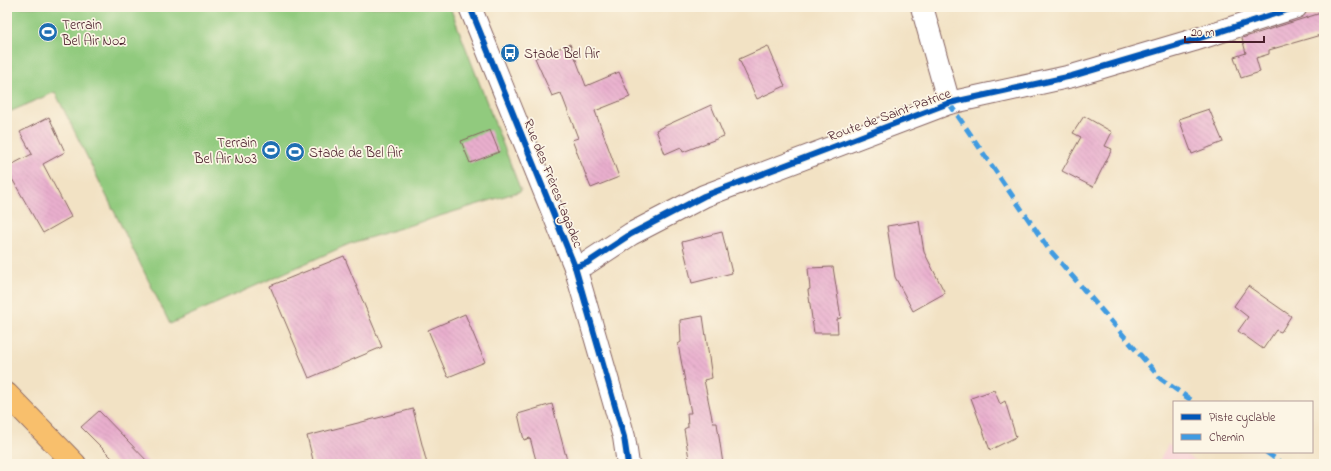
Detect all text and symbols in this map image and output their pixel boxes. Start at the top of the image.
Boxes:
place label: Terrain Bel Air No2 [61,15,126,52]
scale bar [1185,18,1264,44]
sports icon: Terrain Bel Air No2 [37,21,59,43]
text: 20 m [1191,24,1214,42]
bus stop icon: Stade Bel Air [499,42,521,64]
place label: Stade Bel Air [524,44,601,65]
street label: Route de Saint-Patrice [825,83,955,147]
street label: Rue des Frères Lagadec [516,116,588,252]
place label: Terrain Bel Air No3 [193,133,257,170]
sports icon: Terrain Bel Air No3 [260,139,282,161]
sports icon: Stade de Bel Air [284,141,306,163]
place label: Stade de Bel Air [309,143,403,164]
legend [1173,401,1313,453]
text: Piste cyclable [1209,409,1276,428]
text: Chemin [1209,429,1244,447]

